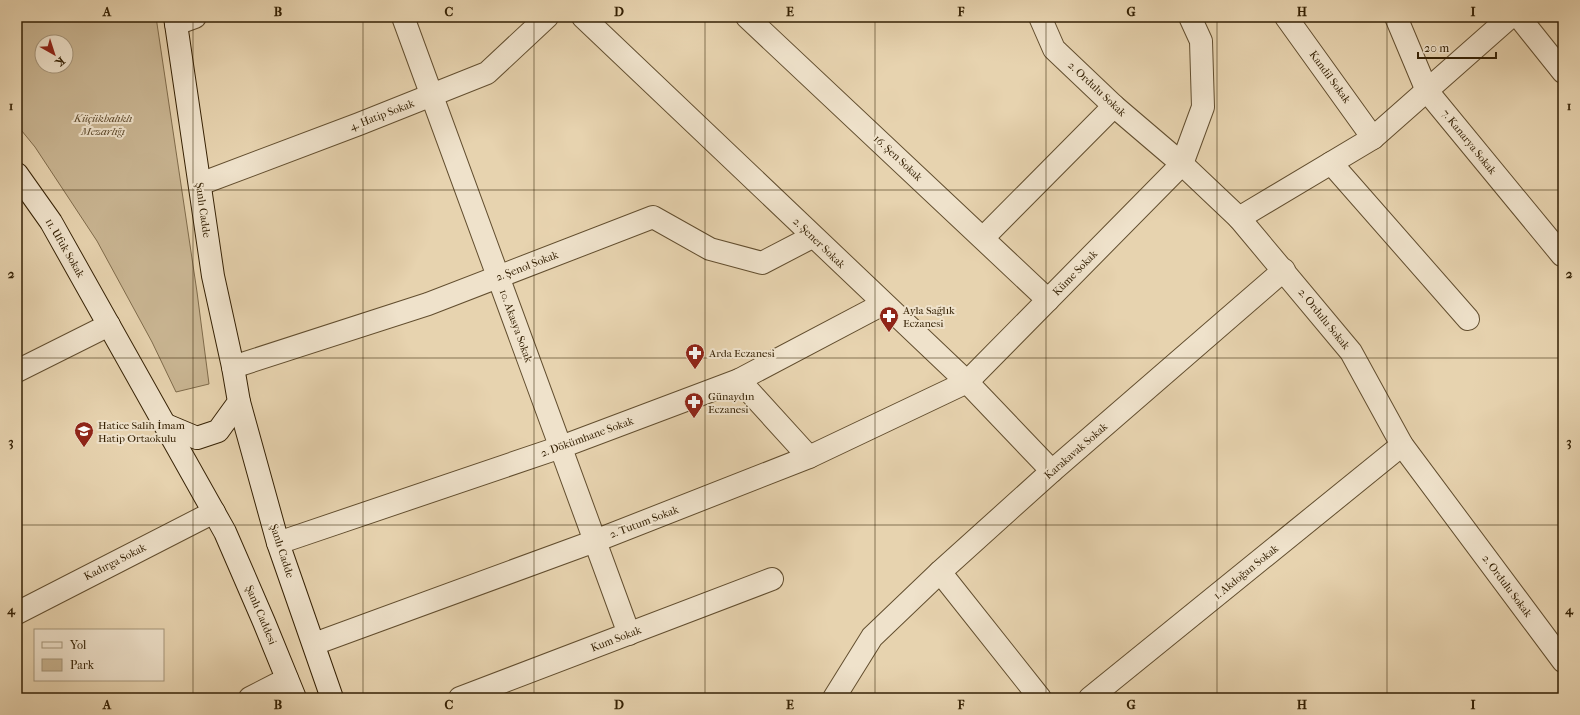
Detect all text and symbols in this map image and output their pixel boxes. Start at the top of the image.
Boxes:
text: A [102,4,112,19]
text: B [274,4,283,19]
text: C [445,4,454,19]
text: D [614,4,624,19]
text: E [786,4,794,19]
text: F [957,4,965,19]
text: G [1126,4,1136,19]
text: H [1297,4,1308,19]
text: I [1470,4,1476,19]
north arrow [34,34,74,74]
scale bar [1418,34,1496,60]
text: 20 m [1424,41,1449,55]
street label: Kandil Sokak [1307,48,1354,106]
text: K [52,54,67,70]
street label: 2. Ordulu Sokak [1065,59,1129,119]
street label: 4. Hatip Sokak [348,97,416,133]
text: 1 [9,98,14,113]
text: 1 [1567,98,1572,113]
street label: 7. Kanarya Sokak [1439,107,1499,177]
park label: Küçükbalıklı Mezarlığı [73,112,132,138]
street label: 16. Şen Sokak [871,132,925,184]
street label: Şanlı Cadde [193,181,213,239]
street label: 2. Şener Sokak [790,215,848,271]
street label: 11. Ufuk Sokak [43,216,87,280]
street label: Küme Sokak [1050,247,1100,299]
street label: 2. Şenol Sokak [494,248,560,284]
text: 2 [8,266,15,281]
text: 2 [1566,266,1573,281]
street label: 2. Ordulu Sokak [1295,286,1353,352]
street label: 10. Akasya Sokak [497,288,535,365]
place label: Ayla Sağlık Eczanesi [902,304,955,330]
pharmacy icon: Ayla Sağlık Eczanesi [878,305,900,333]
pharmacy icon: Arda Eczanesi [684,342,706,370]
place label: Arda Eczanesi [708,347,775,360]
place label: Günaydın Eczanesi [708,390,755,416]
pharmacy icon: Günaydın Eczanesi [683,391,705,419]
street label: 2. Dökümhane Sokak [539,414,636,460]
place label: Hatice Salih İmam Hatip Ortaokulu [98,419,186,445]
school or university icon: Hatice Salih İmam Hatip Ortaokulu [73,420,95,448]
street label: Karakavak Sokak [1042,420,1111,482]
text: 3 [8,434,14,450]
text: 3 [1566,434,1572,450]
street label: 2. Tutum Sokak [608,503,681,541]
street label: Şanlı Cadde [267,522,297,580]
street label: Kadırga Sokak [82,541,149,583]
street label: 1. Akdoğan Sokak [1211,542,1281,602]
street label: 2. Ordulu Sokak [1479,552,1535,620]
street label: Şanlı Caddesi [243,583,280,647]
text: 4 [6,602,16,618]
text: 4 [1564,602,1574,618]
street label: Kum Sokak [589,623,643,655]
legend [34,629,164,681]
text: Yol [69,638,87,652]
text: Park [70,658,95,672]
text: A [102,697,112,712]
text: B [274,697,283,712]
text: C [445,697,454,712]
text: D [614,697,624,712]
text: E [786,697,794,712]
text: F [957,697,965,712]
text: G [1126,697,1136,712]
text: H [1297,697,1308,712]
text: I [1470,697,1476,712]

